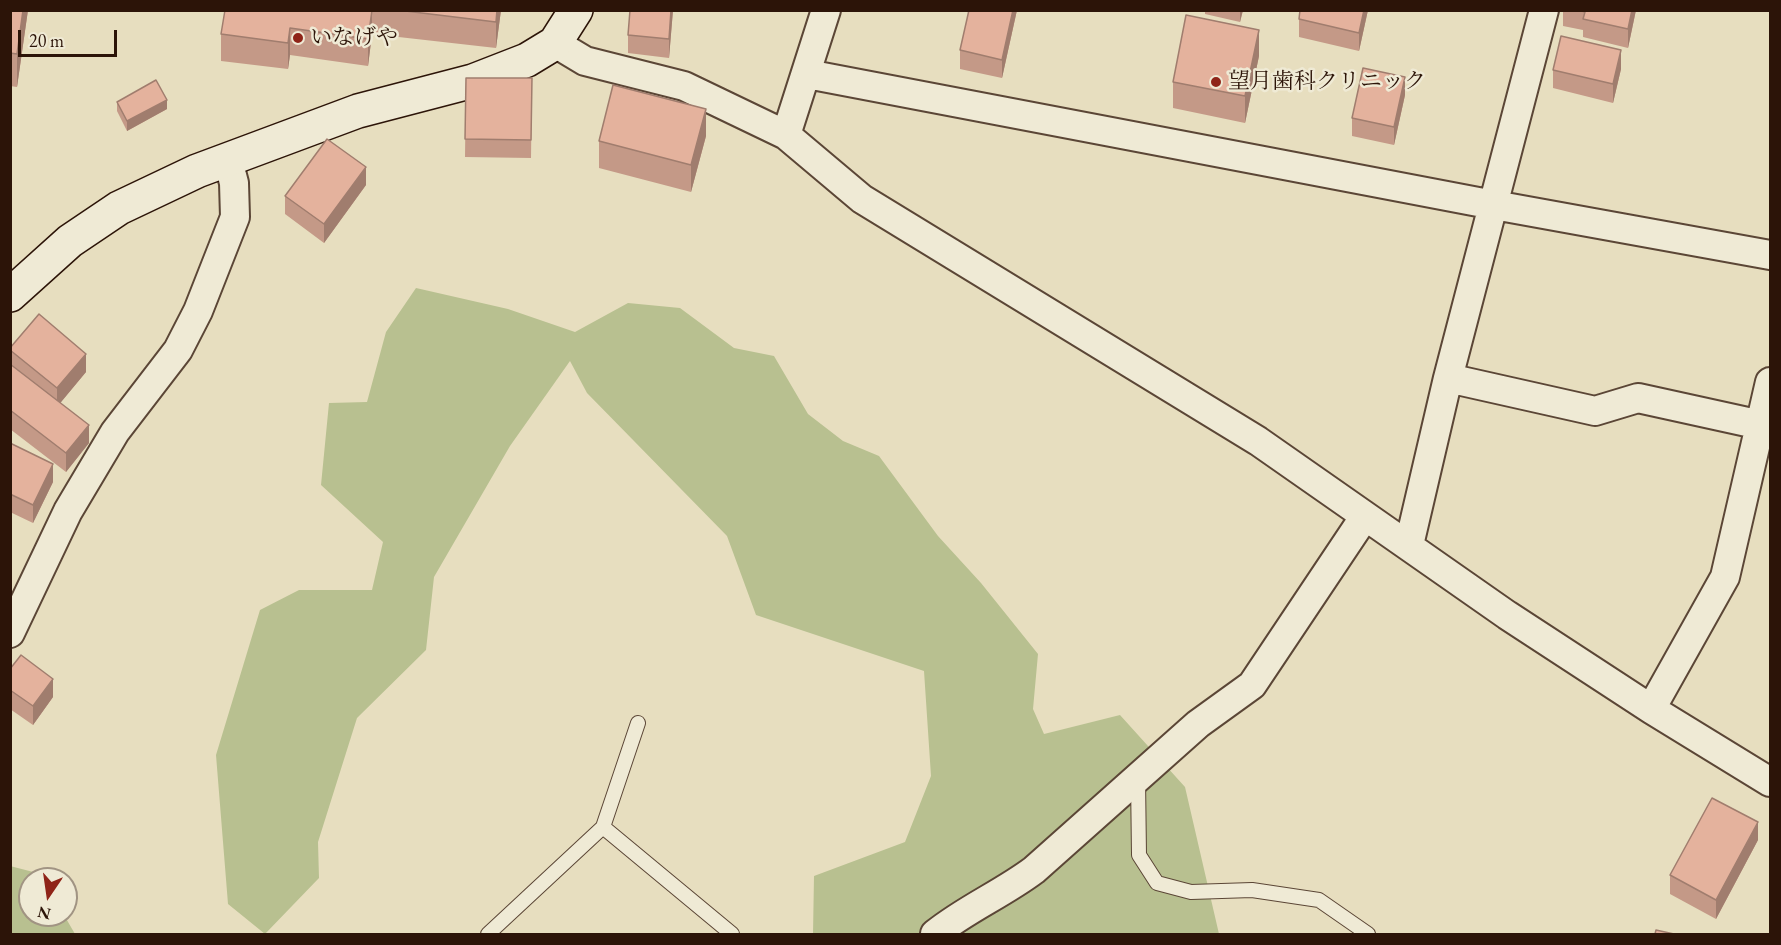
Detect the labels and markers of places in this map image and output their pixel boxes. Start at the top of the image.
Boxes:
place label: いなげや [310,25,398,51]
marker: いなげや [291,31,305,45]
place label: 望月歯科クリニック [1228,69,1426,95]
marker: 望月歯科クリニック [1209,75,1223,89]

